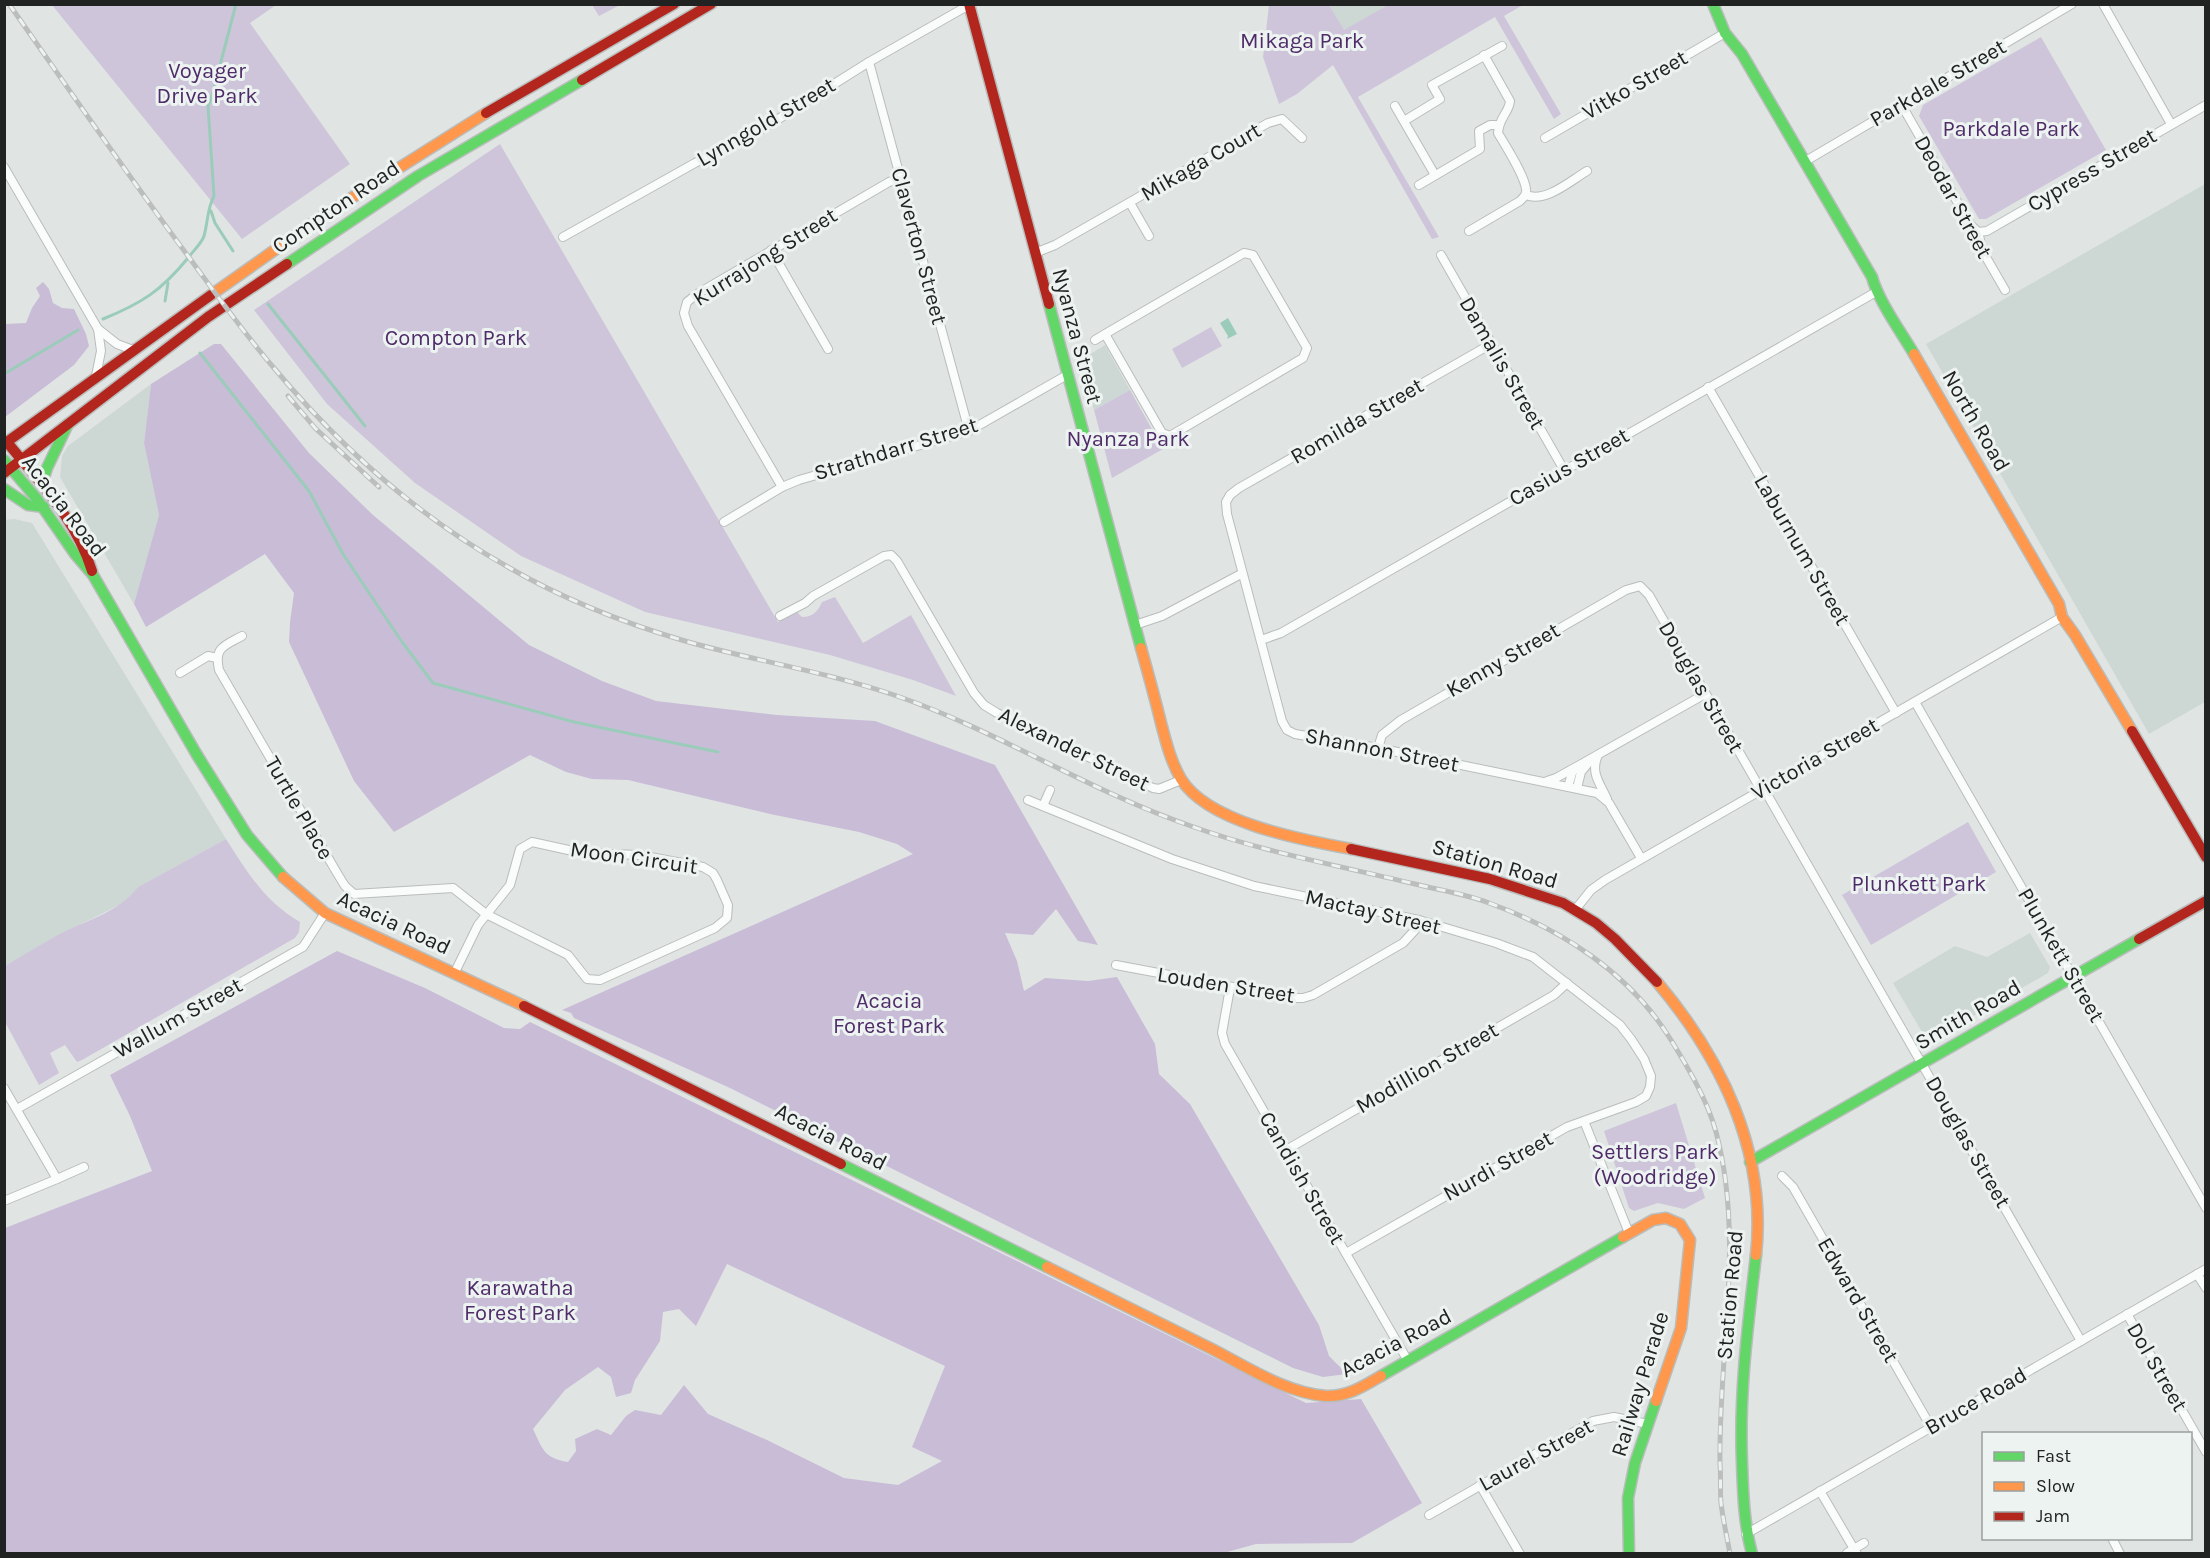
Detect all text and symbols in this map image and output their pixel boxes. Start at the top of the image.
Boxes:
park label: Mikaga Park [1240,28,1364,54]
street label: Parkdale Street [1865,34,2011,132]
street label: Vitko Street [1578,44,1692,126]
park label: Voyager Drive Park [156,58,258,109]
street label: Lynngold Street [692,72,840,172]
park label: Parkdale Park [1942,116,2080,142]
street label: Mikaga Court [1136,117,1266,207]
street label: Cypress Street [2023,123,2161,217]
street label: Deodar Street [1909,131,1997,263]
street label: Compton Road [267,155,405,259]
street label: Claverton Street [886,165,952,327]
street label: Kurrajong Street [688,202,842,312]
street label: Nyanza Street [1046,266,1108,406]
street label: Damalis Street [1453,292,1551,434]
park label: Compton Park [385,325,527,351]
street label: North Road [1937,366,2015,476]
street label: Romilda Street [1286,372,1428,470]
street label: Strathdarr Street [811,412,981,486]
street label: Casius Street [1504,422,1634,512]
park label: Nyanza Park [1066,426,1190,452]
street label: Acacia Road [16,450,112,562]
street label: Laburnum Street [1748,470,1856,630]
street label: Kenny Street [1441,617,1565,703]
street label: Douglas Street [1653,617,1749,757]
street label: Alexander Street [994,701,1154,797]
street label: Victoria Street [1747,712,1883,806]
street label: Shannon Street [1303,722,1461,778]
street label: Turtle Place [259,752,339,864]
street label: Station Road [1429,834,1561,894]
street label: Moon Circuit [568,836,700,880]
park label: Plunkett Park [1851,871,1987,897]
street label: Plunkett Street [2012,883,2110,1027]
street label: Mactay Street [1303,884,1443,940]
street label: Acacia Road [333,885,455,961]
street label: Louden Street [1155,961,1297,1009]
street label: Wallum Street [109,972,247,1064]
street label: Smith Road [1910,974,2026,1056]
park label: Acacia Forest Park [833,988,945,1039]
street label: Modillion Street [1351,1017,1503,1119]
street label: Douglas Street [1920,1072,2016,1212]
street label: Acacia Road [771,1098,891,1176]
street label: Candish Street [1254,1107,1350,1249]
street label: Nurdi Street [1439,1125,1557,1207]
park label: Settlers Park (Woodridge) [1591,1139,1719,1190]
street label: Station Road [1711,1229,1749,1361]
street label: Edward Street [1812,1233,1904,1367]
park label: Karawatha Forest Park [464,1275,576,1326]
street label: Acacia Road [1336,1303,1456,1383]
street label: Railway Parade [1606,1308,1674,1460]
street label: Dol Street [2121,1318,2193,1416]
street label: Bruce Road [1920,1361,2032,1441]
street label: Laurel Street [1474,1413,1598,1497]
legend [1982,1432,2192,1540]
text: Fast [2036,1445,2071,1467]
text: Slow [2036,1475,2075,1497]
text: Jam [2036,1505,2070,1527]

